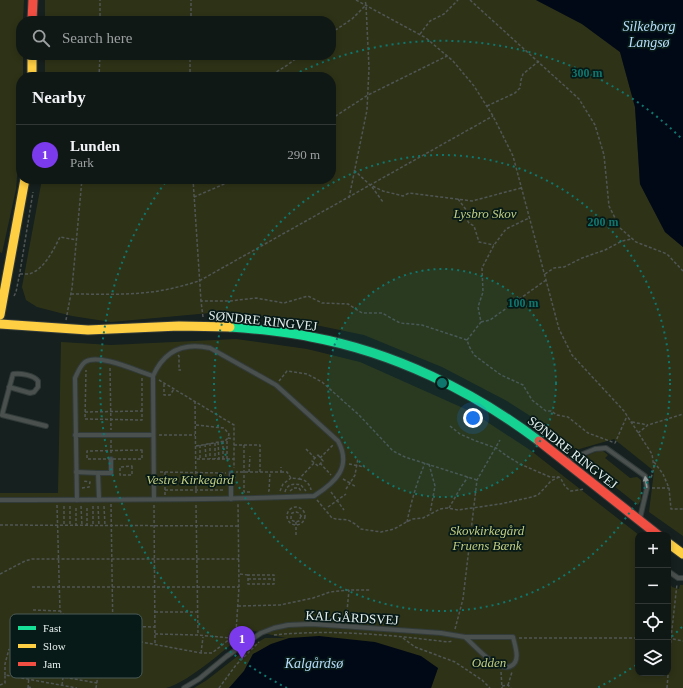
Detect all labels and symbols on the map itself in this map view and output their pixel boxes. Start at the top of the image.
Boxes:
water label: Silkeborg Langsø [622,19,676,50]
text: 300 m [572,66,603,80]
park label: Lysbro Skov [452,206,517,221]
text: 200 m [588,215,619,229]
text: 100 m [508,296,539,310]
street label: SØNDRE RINGVEJ [208,307,318,334]
centre of rings [435,376,449,390]
your location [463,408,483,428]
street label: SØNDRE RINGVEJ [525,413,620,492]
park label: Vestre Kirkegård [146,472,234,487]
one-way arrow [643,476,649,489]
park label: Skovkirkegård Fruens Bænk [450,523,525,553]
street label: KALGÅRDSVEJ [305,608,399,627]
legend [10,614,142,678]
text: Fast [43,622,61,634]
pin: 1 [229,626,255,659]
text: Slow [43,640,66,652]
park label: Odden [472,655,506,670]
water label: Kalgårdsø [284,656,344,671]
text: Jam [43,658,61,670]

